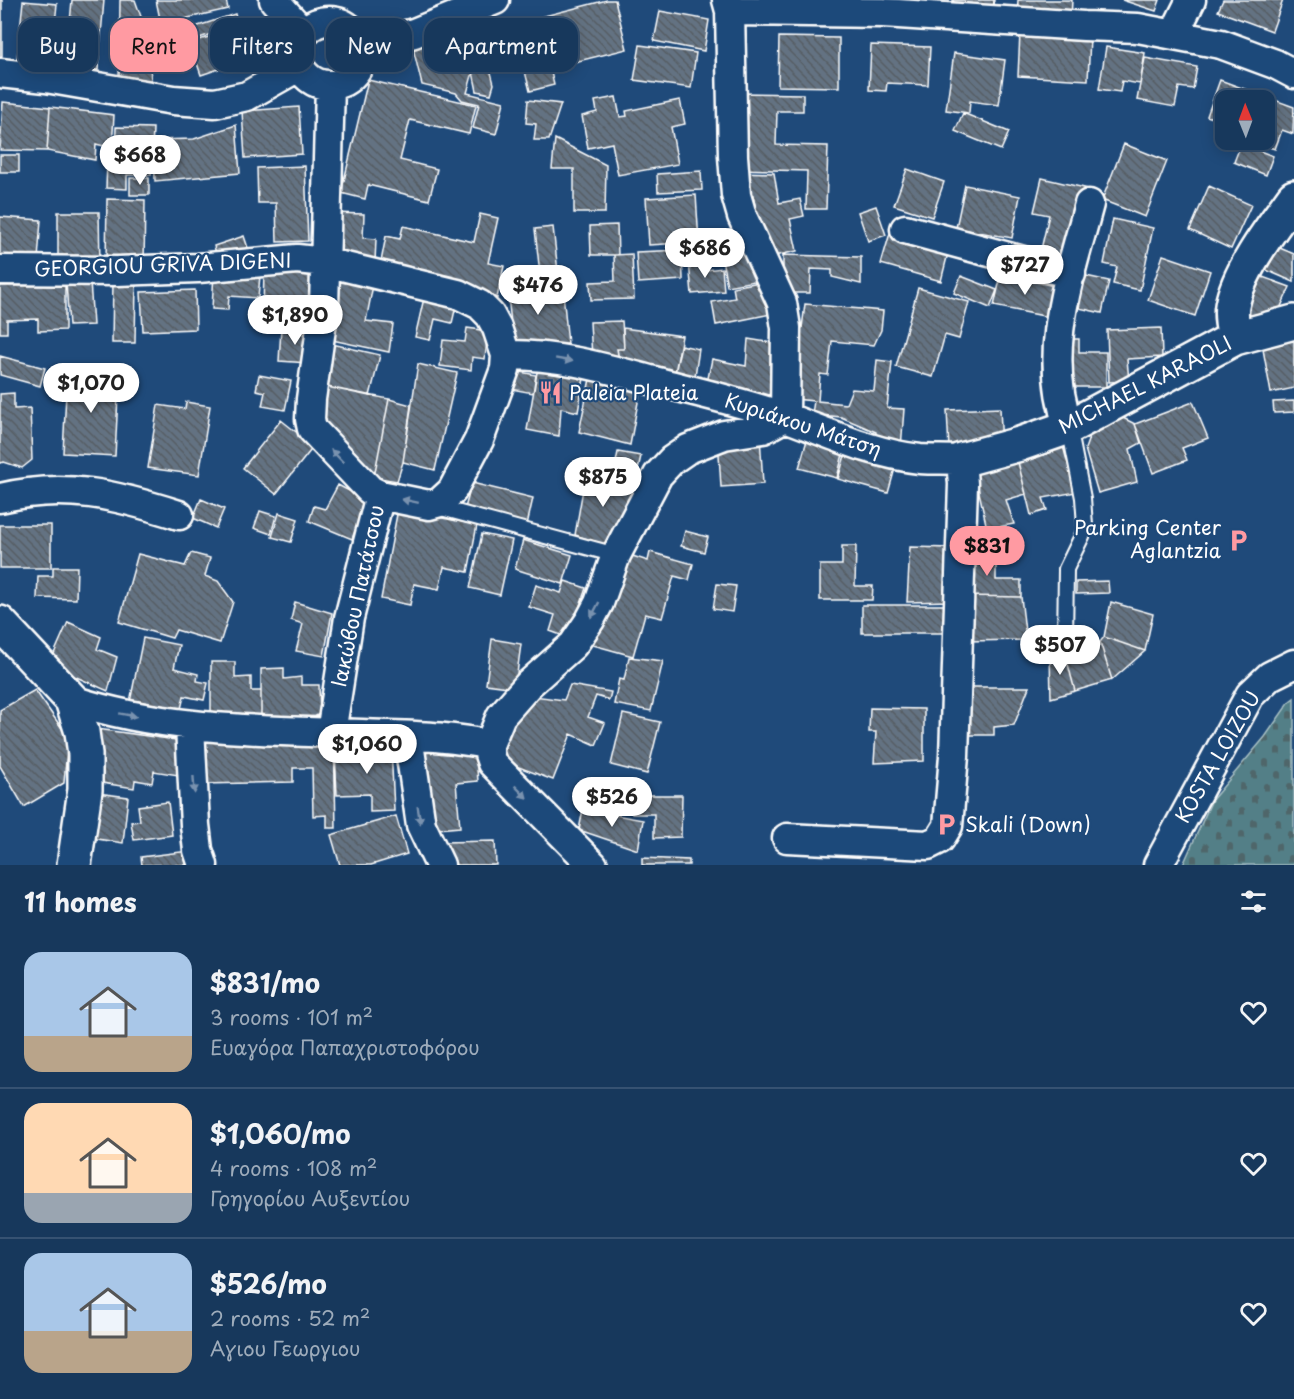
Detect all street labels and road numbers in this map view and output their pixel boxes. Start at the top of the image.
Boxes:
street label: GEORGIOU GRIVA DIGENI [34,245,292,283]
street label: MICHAEL KARAOLI [1053,327,1236,441]
street label: Κυριάκου Μάτση [721,385,886,464]
street label: Ιακώβου Πατάτσου [323,502,391,690]
street label: KOSTA LOIZOU [1167,685,1267,828]

